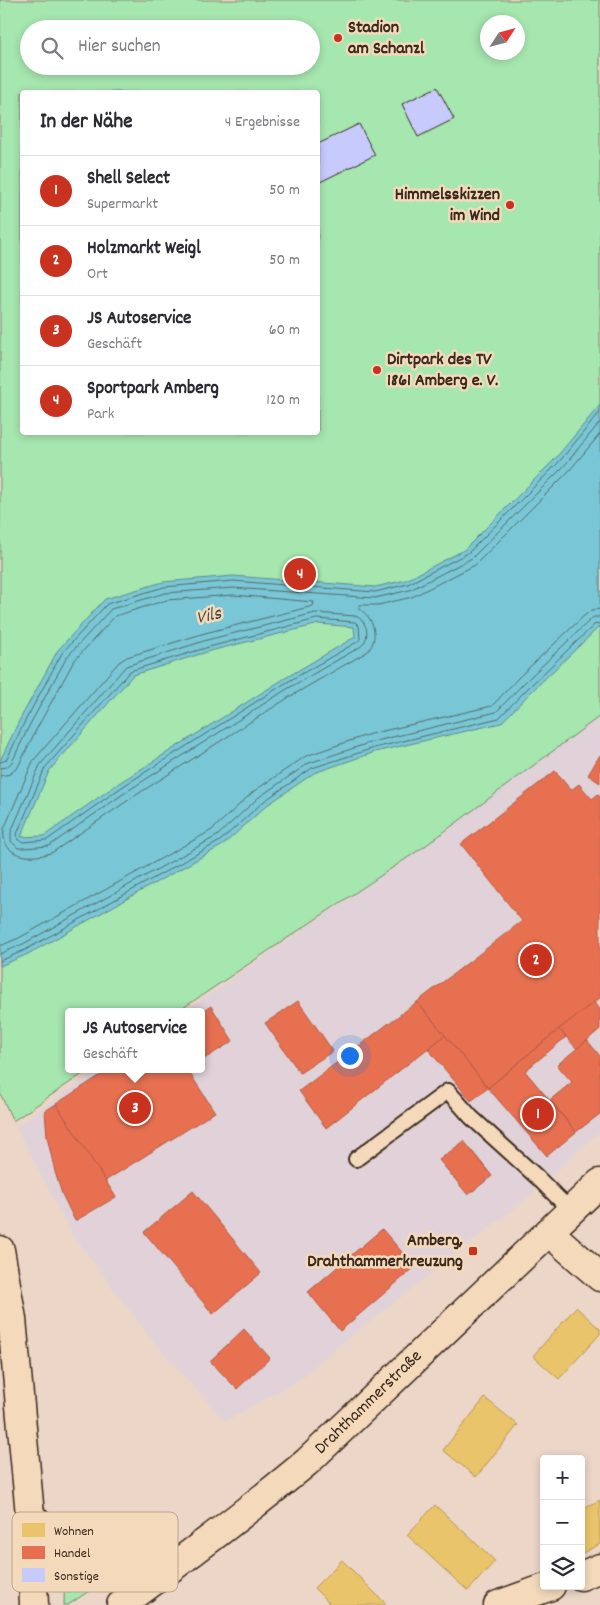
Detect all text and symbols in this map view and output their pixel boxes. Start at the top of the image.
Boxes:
north arrow [480,15,525,60]
place label: Stadion am Schanzl [348,16,425,62]
search box [20,20,320,75]
marker: Stadion am Schanzl [332,32,344,44]
icon: search [38,34,66,62]
text: Hier suchen [78,34,161,61]
text: In der Nähe [40,108,132,138]
text: 4 Ergebnisse [225,111,300,134]
text: Shell Select [87,166,170,193]
text: 1 [54,179,58,202]
text: 50 m [269,179,300,202]
place label: Himmelsskizzen im Wind [395,183,500,229]
text: Supermarkt [87,193,158,216]
marker: Himmelsskizzen im Wind [504,199,516,211]
text: Holzmarkt Weigl [87,236,201,263]
text: 2 [53,249,60,272]
text: 50 m [269,249,300,272]
text: Ort [87,263,108,286]
text: JS Autoservice [87,306,191,333]
text: 3 [52,319,60,342]
text: 60 m [269,319,300,342]
text: Geschäft [87,333,142,356]
place label: Dirtpark des TV 1861 Amberg e. V. [387,348,498,394]
marker: Dirtpark des TV 1861 Amberg e. V. [371,364,383,376]
text: Sportpark Amberg [87,376,219,403]
text: 4 [53,389,59,412]
text: 120 m [266,389,300,412]
text: Park [87,403,114,426]
pin: 4 [284,555,316,593]
water label: Vils [194,601,225,633]
pin: 2 [520,941,552,979]
popup [65,1008,205,1073]
text: JS Autoservice [83,1016,187,1043]
text: Geschäft [83,1043,138,1066]
your location [337,1043,363,1069]
pin: 3 [119,1089,151,1127]
pin: 1 [522,1095,554,1133]
place label: Amberg, Drahthammerkreuzung [307,1229,463,1275]
marker: Amberg, Drahthammerkreuzung [467,1245,479,1257]
street label: Drahthammerstraße [310,1345,428,1461]
map controls [540,1455,585,1590]
button: + [540,1455,585,1500]
button: − [540,1500,585,1545]
legend [12,1512,178,1592]
text: Wohnen [54,1522,94,1542]
text: Handel [54,1544,91,1564]
button: layers [540,1545,585,1590]
text: Sonstige [54,1567,99,1587]

